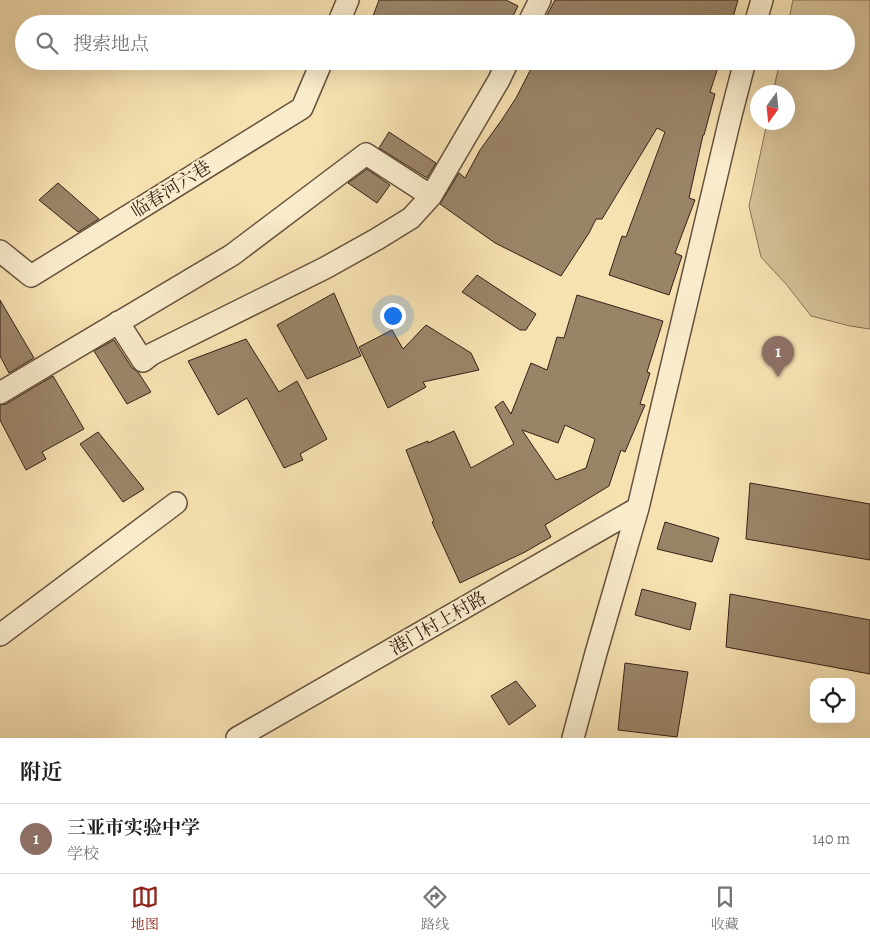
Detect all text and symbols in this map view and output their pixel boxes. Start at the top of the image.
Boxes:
search box [15,15,855,70]
icon: search [33,29,61,57]
text: 搜索地点 [73,31,149,57]
north arrow [750,85,795,130]
street label: 临春河六巷 [126,155,216,223]
your location [380,303,406,329]
pin: 1 [762,336,794,377]
street label: 港门村上村路 [385,586,491,660]
map controls [810,678,855,723]
button: locate [810,678,855,723]
text: 附近 [20,758,62,786]
text: 三亚市实验中学 [67,815,200,841]
text: 1 [33,828,39,850]
text: 140 m [812,828,850,850]
text: 学校 [67,843,99,865]
tab: 地图 [131,883,159,934]
tab: 路线 [421,883,449,934]
tab: 收藏 [711,883,739,934]

